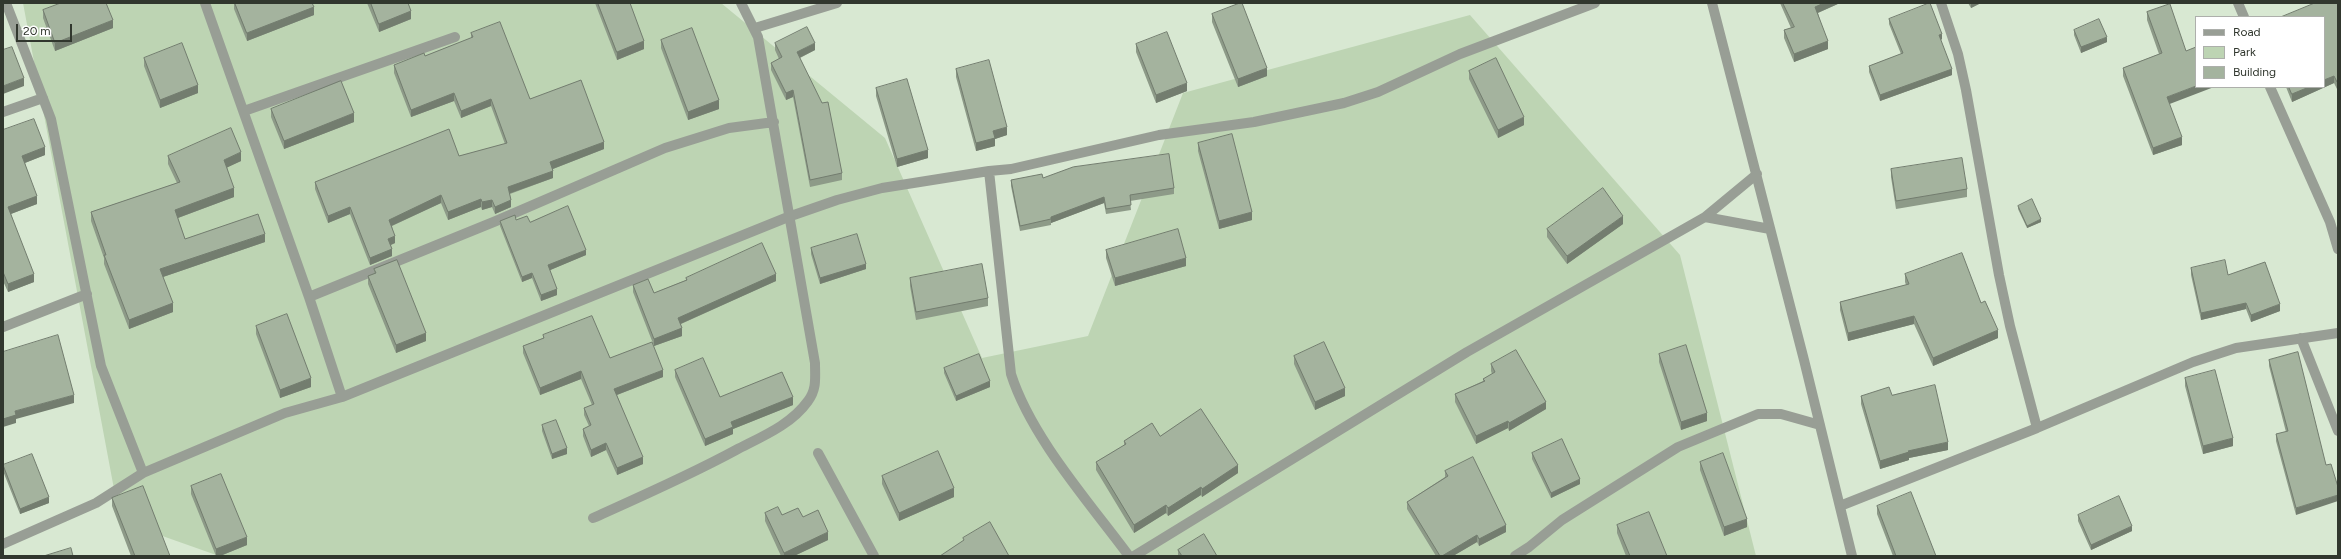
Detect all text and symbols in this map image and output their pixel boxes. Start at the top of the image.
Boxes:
scale bar [18,16,74,42]
legend [2195,16,2325,88]
text: 20 m [23,24,51,38]
text: Road [2233,25,2261,39]
text: Park [2233,45,2256,59]
text: Building [2233,65,2276,79]

